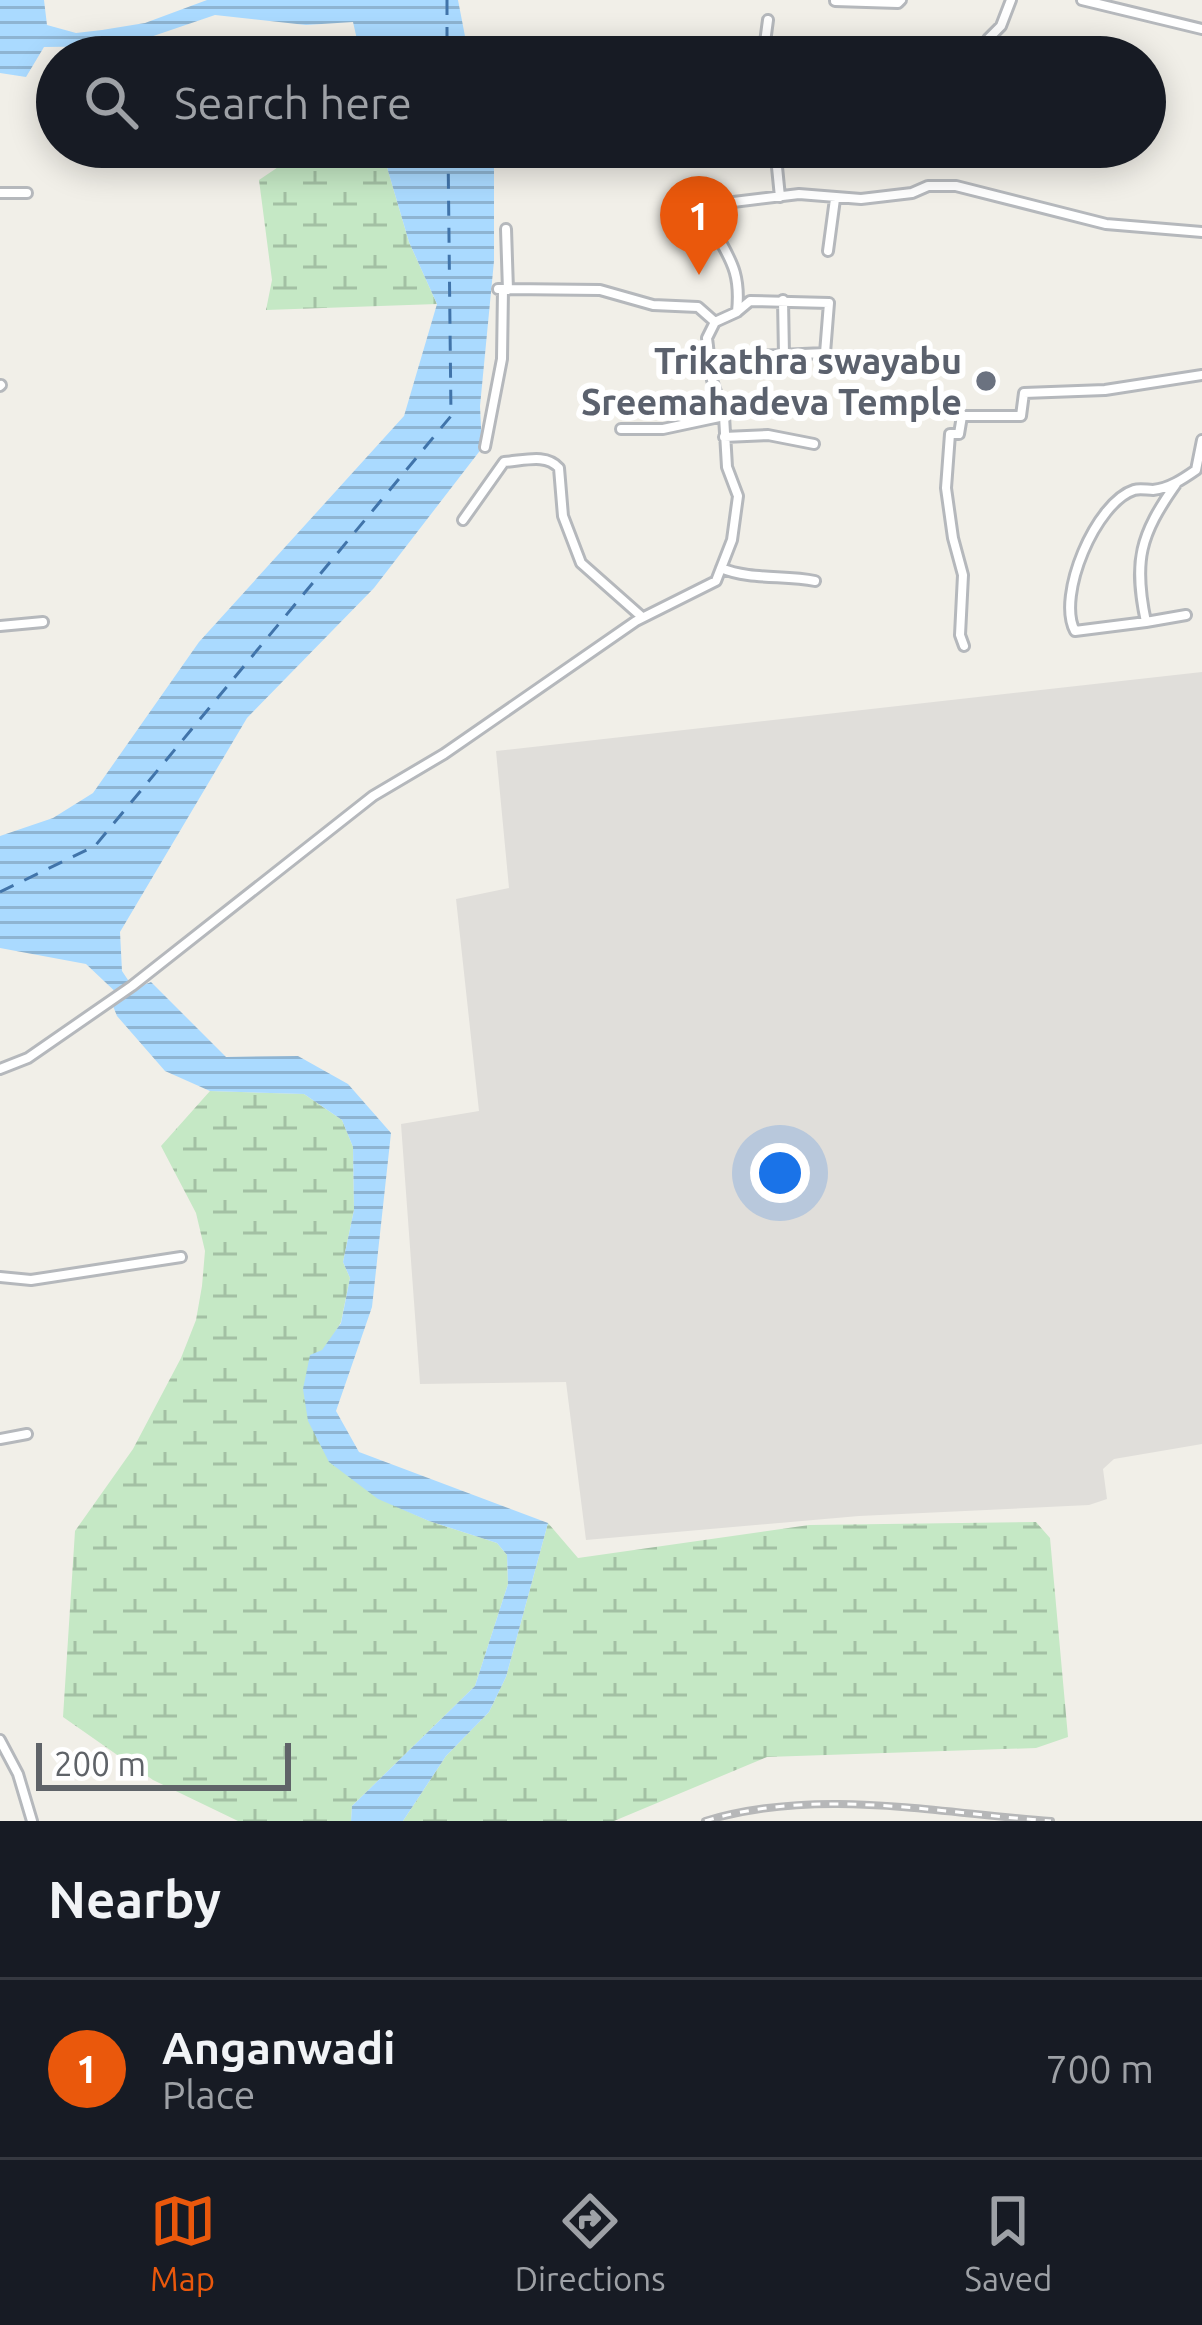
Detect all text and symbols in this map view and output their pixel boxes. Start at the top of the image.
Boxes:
search box [36,36,1166,168]
icon: search [78,69,144,135]
text: Search here [174,77,412,128]
pin: 1 [660,176,738,275]
place label: Trikathra swayabu Sreemahadeva Temple [581,340,962,422]
marker: Trikathra swayabu Sreemahadeva Temple [973,368,999,394]
your location [750,1143,810,1203]
scale bar [36,1737,291,1790]
text: 200 m [54,1745,146,1782]
text: Nearby [48,1870,221,1928]
text: Anganwadi [162,2022,396,2073]
text: 1 [76,2047,98,2090]
text: 700 m [1045,2047,1154,2090]
text: Place [162,2073,255,2116]
tab: Map [150,2188,216,2297]
tab: Directions [515,2188,665,2297]
tab: Saved [965,2188,1052,2297]

